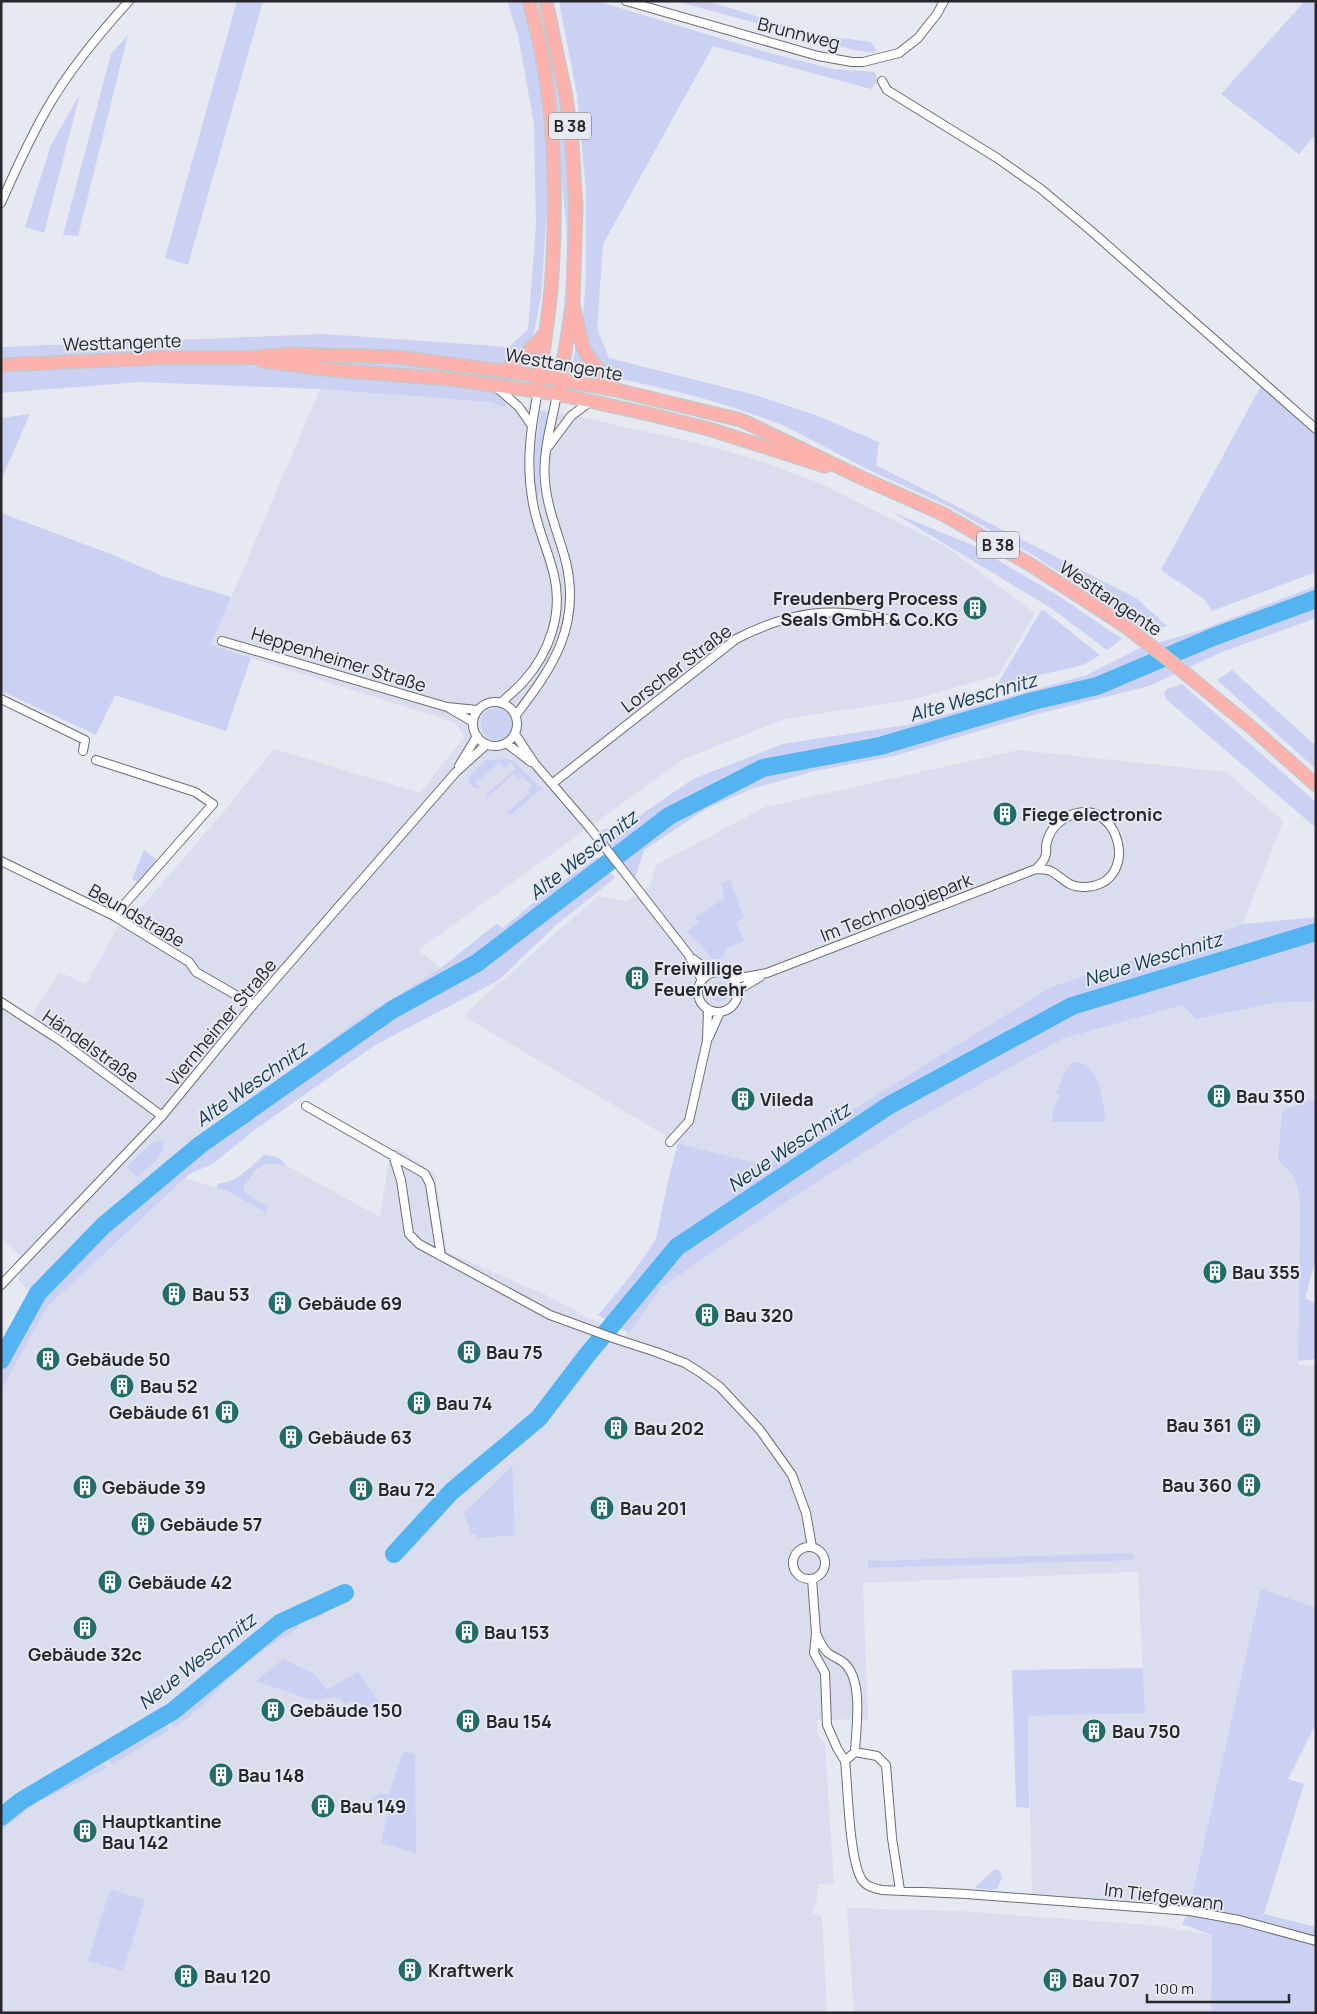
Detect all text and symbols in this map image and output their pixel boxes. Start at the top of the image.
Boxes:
street label: Brunnweg [755,11,843,55]
road number: B 38 [549,112,591,140]
street label: Westtangente [62,328,182,356]
street label: Westtangente [503,342,625,386]
road number: B 38 [977,532,1019,558]
street label: Westtangente [1055,555,1167,641]
place label: Freudenberg Process Seals GmbH & Co.KG [773,586,958,631]
building icon: Freudenberg Process Seals GmbH & Co.KG [962,595,988,621]
street label: Lorscher Straße [616,619,736,717]
street label: Heppenheimer Straße [249,621,429,697]
water label: Alte Weschnitz [906,666,1042,728]
building icon: Fiege electronic [992,801,1018,827]
place label: Fiege electronic [1022,802,1163,826]
water label: Alte Weschnitz [523,803,644,906]
street label: Im Technologiepark [817,867,976,947]
street label: Beundstraße [84,878,190,952]
water label: Neue Weschnitz [1081,925,1227,992]
street label: Viernheimer Straße [161,953,281,1091]
place label: Freiwillige Feuerwehr [654,956,747,1001]
building icon: Freiwillige Feuerwehr [624,965,650,991]
street label: Händelstraße [38,1004,144,1088]
water label: Alte Weschnitz [190,1035,314,1132]
building icon: Bau 350 [1206,1083,1232,1109]
place label: Bau 350 [1236,1084,1305,1108]
building icon: Vileda [730,1086,756,1112]
place label: Vileda [760,1087,814,1111]
water label: Neue Weschnitz [722,1095,857,1198]
building icon: Bau 355 [1202,1259,1228,1285]
place label: Bau 355 [1232,1260,1300,1284]
building icon: Bau 53 [161,1281,187,1307]
place label: Bau 53 [192,1282,250,1306]
building icon: Gebäude 69 [267,1290,293,1316]
place label: Gebäude 69 [298,1291,402,1315]
building icon: Bau 320 [694,1302,720,1328]
place label: Bau 320 [724,1303,794,1327]
building icon: Bau 75 [456,1339,482,1365]
place label: Bau 75 [486,1340,543,1364]
building icon: Gebäude 50 [35,1346,61,1372]
place label: Gebäude 50 [66,1347,171,1371]
building icon: Bau 52 [109,1373,135,1399]
place label: Bau 52 [140,1374,197,1398]
building icon: Bau 74 [406,1390,432,1416]
place label: Bau 74 [436,1391,492,1415]
building icon: Gebäude 61 [214,1399,240,1425]
place label: Gebäude 61 [109,1400,210,1424]
building icon: Bau 361 [1236,1412,1262,1438]
place label: Bau 361 [1166,1413,1232,1437]
building icon: Bau 202 [603,1415,629,1441]
place label: Bau 202 [634,1416,704,1440]
building icon: Gebäude 63 [278,1424,304,1450]
place label: Gebäude 63 [308,1425,412,1449]
building icon: Bau 360 [1236,1472,1262,1498]
place label: Bau 360 [1162,1473,1232,1497]
building icon: Gebäude 39 [72,1474,98,1500]
place label: Gebäude 39 [102,1475,206,1499]
building icon: Bau 72 [348,1476,374,1502]
place label: Bau 72 [378,1477,435,1501]
building icon: Bau 201 [589,1495,615,1521]
place label: Bau 201 [620,1496,687,1520]
building icon: Gebäude 57 [130,1511,156,1537]
place label: Gebäude 57 [160,1512,262,1536]
building icon: Gebäude 42 [97,1569,123,1595]
place label: Gebäude 42 [128,1570,232,1594]
water label: Neue Weschnitz [133,1605,263,1715]
building icon: Gebäude 32c [72,1615,98,1641]
building icon: Bau 153 [454,1619,480,1645]
place label: Bau 153 [484,1620,550,1644]
place label: Gebäude 32c [28,1642,142,1666]
building icon: Gebäude 150 [260,1697,286,1723]
place label: Gebäude 150 [290,1698,403,1722]
building icon: Bau 154 [455,1708,481,1734]
place label: Bau 154 [486,1709,552,1733]
building icon: Bau 750 [1081,1718,1107,1744]
place label: Bau 750 [1112,1719,1181,1743]
building icon: Bau 148 [208,1762,234,1788]
place label: Bau 148 [238,1763,304,1787]
building icon: Bau 149 [310,1793,336,1819]
place label: Bau 149 [340,1794,406,1818]
place label: Hauptkantine Bau 142 [102,1809,222,1854]
building icon: Hauptkantine Bau 142 [72,1818,98,1844]
street label: Im Tiefgewann [1103,1877,1225,1915]
building icon: Kraftwerk [397,1957,423,1983]
place label: Kraftwerk [428,1958,515,1982]
building icon: Bau 120 [173,1963,199,1989]
place label: Bau 120 [204,1964,271,1988]
building icon: Bau 707 [1042,1967,1068,1993]
place label: Bau 707 [1072,1968,1140,1992]
scale bar [1147,1972,1290,2004]
text: 100 m [1154,1978,1194,1999]

